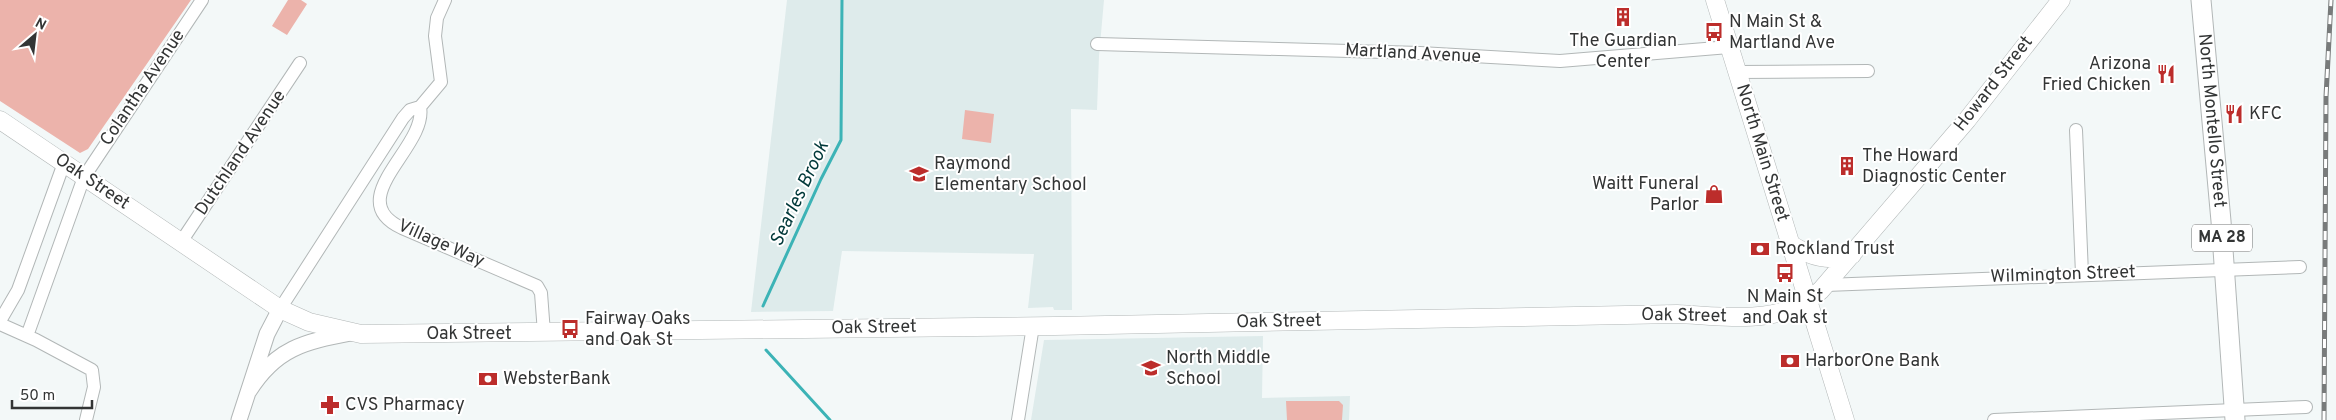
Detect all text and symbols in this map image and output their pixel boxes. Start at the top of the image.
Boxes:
building icon: The Guardian Center [1612,6,1634,28]
north arrow [10,10,60,60]
place label: N Main St & Martland Ave [1729,11,1835,55]
text: N [32,15,49,35]
bus stop icon: N Main St & Martland Ave [1703,21,1725,43]
street label: Colantha Avenue [95,25,191,151]
place label: The Guardian Center [1569,30,1677,74]
street label: Howard Street [1949,31,2039,137]
street label: North Montello Street [2193,32,2231,209]
street label: Martland Avenue [1344,39,1482,69]
place label: Arizona Fried Chicken [2042,53,2151,97]
restaurant icon: Arizona Fried Chicken [2155,63,2177,85]
street label: North Main Street [1730,81,1794,225]
street label: Dutchland Avenue [190,86,292,220]
restaurant icon: KFC [2223,103,2245,125]
place label: KFC [2249,103,2282,126]
water label: Searles Brook [765,137,835,250]
place label: The Howard Diagnostic Center [1862,145,2007,189]
street label: Oak Street [50,149,134,215]
place label: Raymond Elementary School [934,153,1087,197]
building icon: The Howard Diagnostic Center [1836,155,1858,177]
school or university icon: Raymond Elementary School [908,163,930,185]
place label: Waitt Funeral Parlor [1592,173,1699,217]
shop icon: Waitt Funeral Parlor [1703,183,1725,205]
street label: Village Way [394,215,488,273]
road number: MA 28 [2192,224,2252,252]
bank icon: Rockland Trust [1749,238,1771,260]
place label: Rockland Trust [1775,238,1895,261]
street label: Wilmington Street [1990,261,2136,289]
bus stop icon: N Main St and Oak st [1774,262,1796,284]
place label: N Main St and Oak st [1742,286,1828,330]
street label: Oak Street [1641,304,1727,328]
place label: Fairway Oaks and Oak St [585,308,691,352]
street label: Oak Street [1236,310,1322,334]
street label: Oak Street [831,316,917,340]
bus stop icon: Fairway Oaks and Oak St [559,318,581,340]
street label: Oak Street [426,323,512,346]
place label: North Middle School [1166,347,1271,391]
bank icon: HarborOne Bank [1779,350,1801,372]
place label: HarborOne Bank [1805,350,1940,373]
school or university icon: North Middle School [1140,357,1162,379]
bank icon: WebsterBank [477,368,499,390]
place label: WebsterBank [503,368,611,391]
scale bar [12,378,92,410]
text: 50 m [20,387,55,406]
pharmacy icon: CVS Pharmacy [319,394,341,416]
place label: CVS Pharmacy [345,394,465,417]

